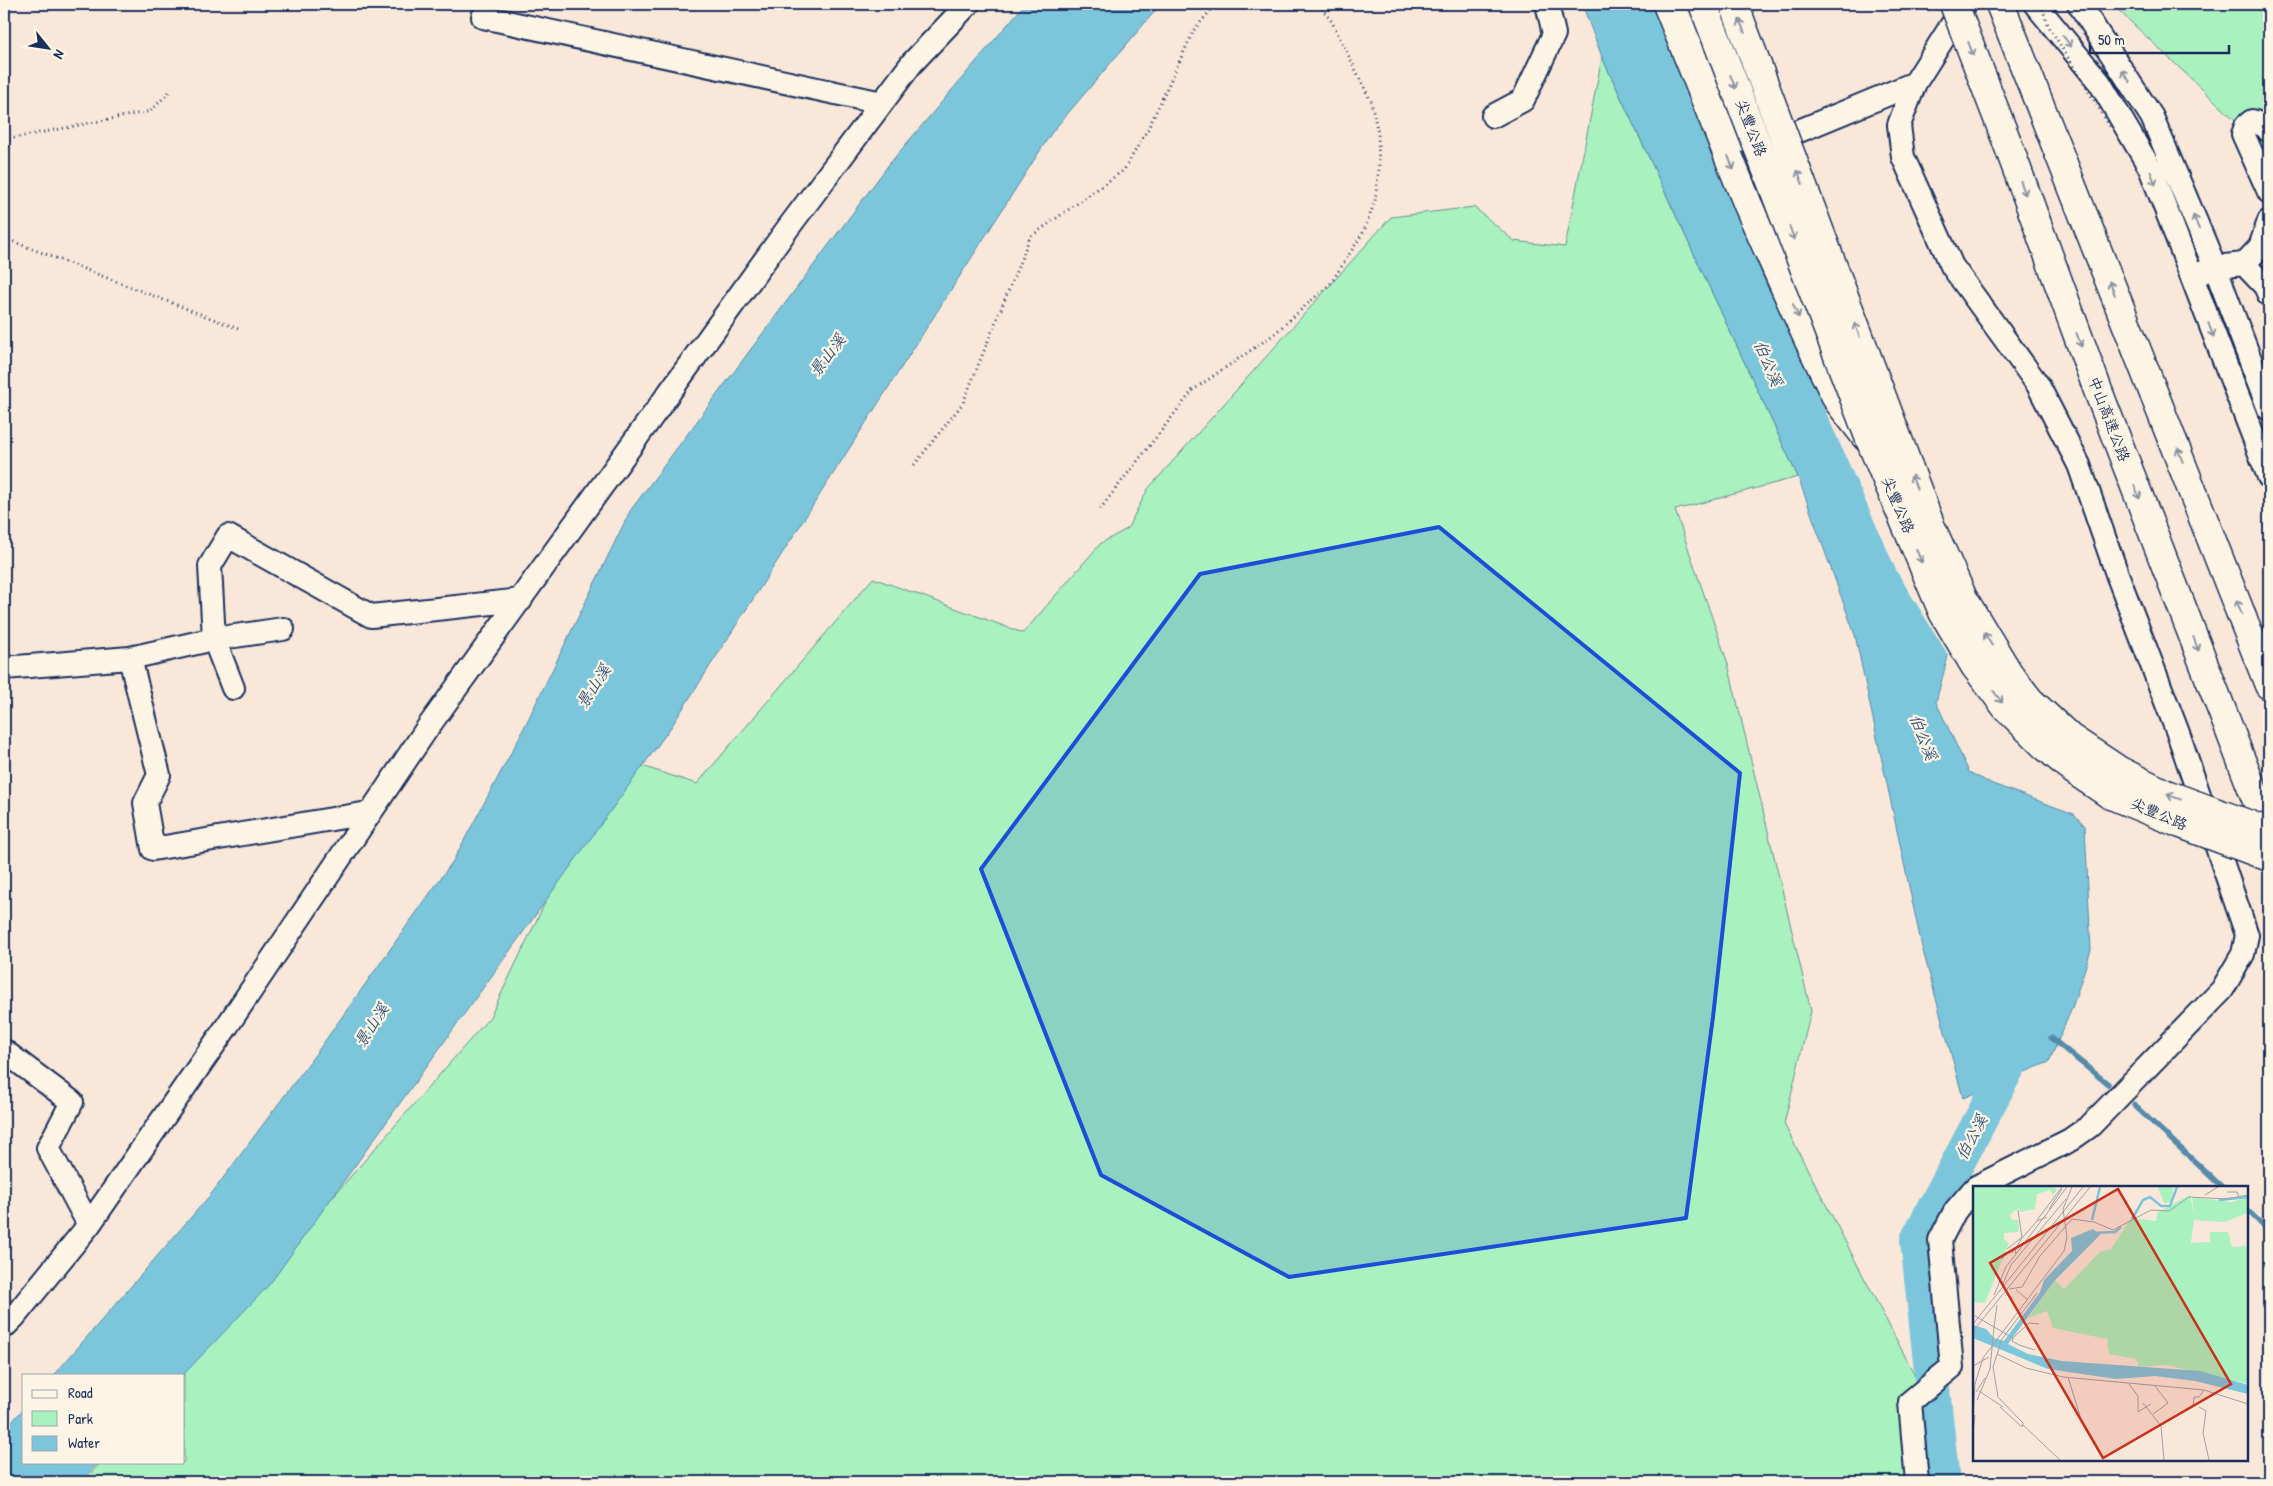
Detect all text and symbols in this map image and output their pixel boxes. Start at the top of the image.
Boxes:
one-way arrow [1737,18,1746,34]
north arrow [22,22,72,72]
scale bar [2090,22,2229,54]
text: 50 m [2098,29,2125,50]
one-way arrow [2061,34,2072,47]
one-way arrow [1967,41,1976,56]
text: N [49,47,70,63]
one-way arrow [2120,70,2130,84]
one-way arrow [1729,74,1739,89]
street label: 尖豐公路 [1731,96,1772,160]
one-way arrow [1727,155,1736,170]
one-way arrow [1795,170,1804,186]
one-way arrow [2149,170,2158,185]
one-way arrow [2019,180,2028,195]
one-way arrow [2191,215,2200,230]
one-way arrow [1788,225,1797,241]
one-way arrow [2107,281,2117,296]
one-way arrow [1791,303,1801,318]
one-way arrow [1852,322,1861,338]
one-way arrow [2207,322,2217,337]
water label: 景山溪 [804,328,851,381]
one-way arrow [2075,332,2084,348]
water label: 伯公溪 [1749,337,1789,390]
street label: 中山高速公路 [2084,373,2135,465]
one-way arrow [2175,448,2184,463]
street label: 尖豐公路 [1877,473,1920,537]
one-way arrow [1909,475,1918,490]
one-way arrow [2133,484,2142,500]
one-way arrow [1915,548,1925,563]
one-way arrow [2234,600,2243,615]
one-way arrow [1982,632,1992,646]
one-way arrow [2192,636,2201,651]
water label: 景山溪 [571,659,616,712]
one-way arrow [1993,690,2003,704]
water label: 伯公溪 [1905,711,1943,764]
street label: 尖豐公路 [2127,792,2191,835]
one-way arrow [2167,792,2182,801]
water label: 景山溪 [349,998,394,1051]
water label: 伯公溪 [1950,1110,1992,1163]
inset map [1973,1186,2248,1461]
legend [22,1374,185,1464]
text: Road [68,1382,93,1403]
text: Park [68,1408,93,1429]
text: Water [68,1432,100,1453]

